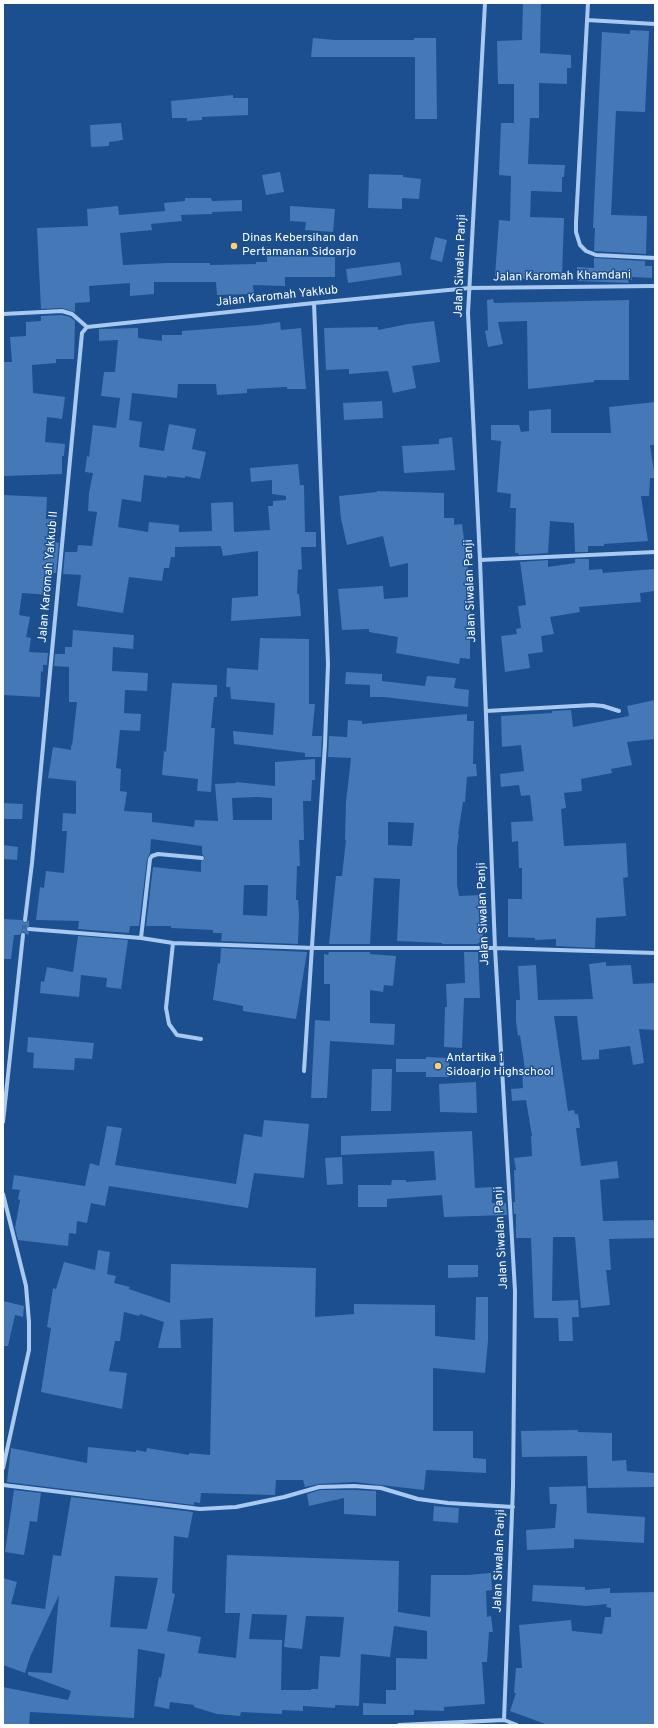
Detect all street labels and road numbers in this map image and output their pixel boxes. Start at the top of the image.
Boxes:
street label: Jalan Siwalan Panji [452,214,470,318]
street label: Jalan Karomah Khamdani [493,269,631,285]
street label: Jalan Karomah Yakkub [215,283,339,311]
street label: Jalan Karomah Yakkub II [36,511,62,643]
street label: Jalan Siwalan Panji [462,539,480,643]
street label: Jalan Siwalan Panji [475,862,493,966]
street label: Jalan Siwalan Panji [492,1186,512,1290]
street label: Jalan Siwalan Panji [491,1509,509,1613]

